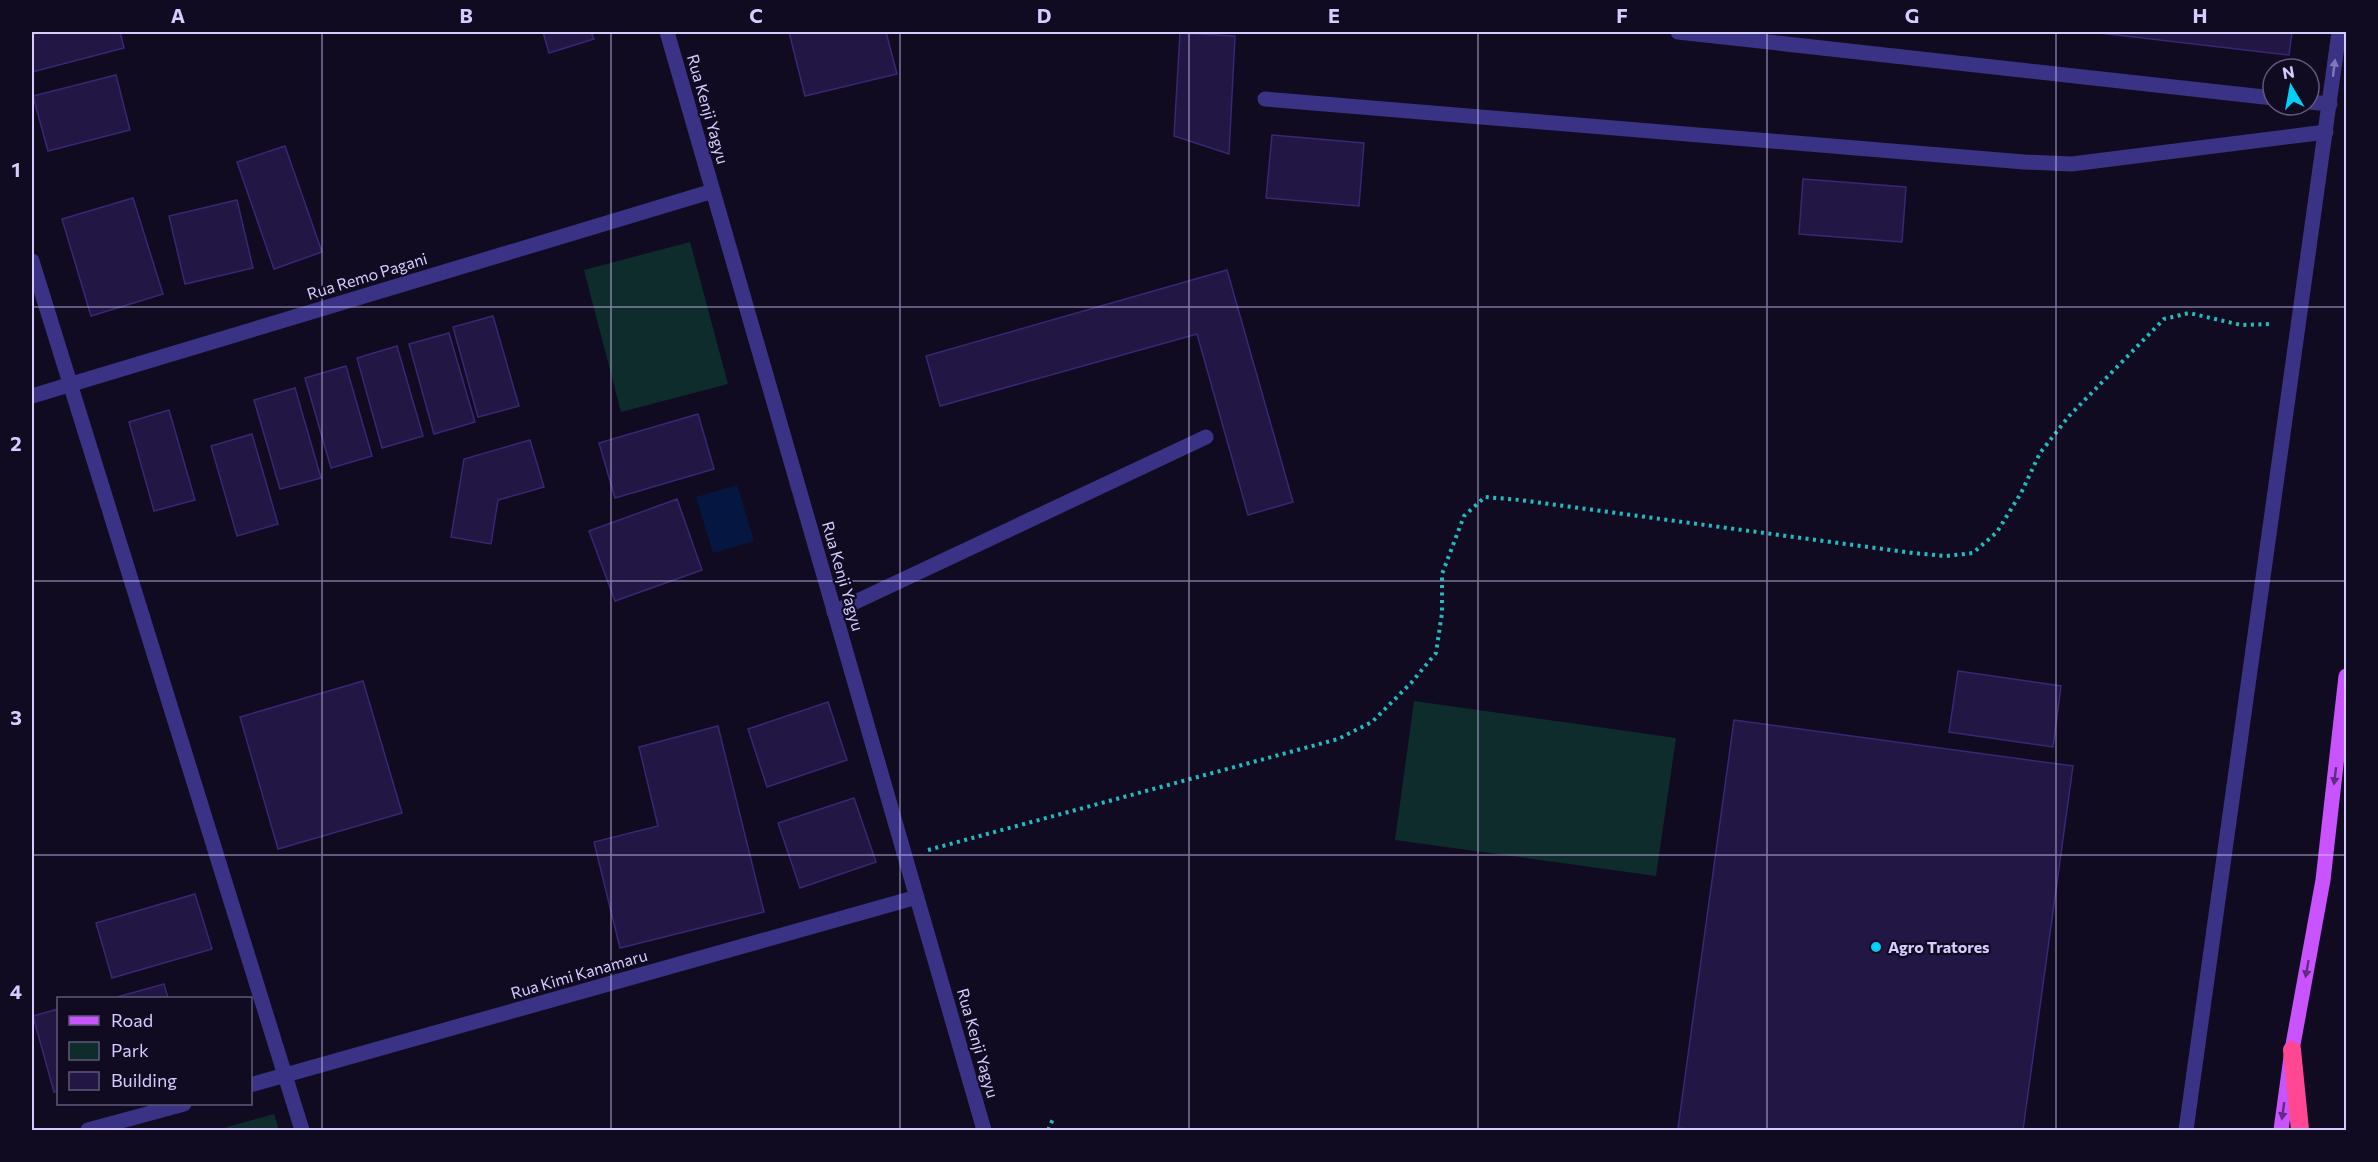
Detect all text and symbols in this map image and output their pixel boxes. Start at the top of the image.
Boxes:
text: A [171,3,185,27]
text: B [459,3,473,27]
text: C [749,3,763,27]
text: D [1037,3,1051,27]
text: E [1328,3,1340,27]
text: F [1616,3,1628,27]
text: G [1905,3,1919,27]
text: H [2193,3,2208,27]
street label: Rua Kenji Yagyu [684,52,733,166]
north arrow [2261,57,2321,117]
one-way arrow [2330,58,2339,77]
text: N [2281,61,2296,82]
text: 1 [11,157,21,181]
street label: Rua Remo Pagani [304,248,429,303]
text: 2 [10,431,22,455]
street label: Rua Kenji Yagyu [819,519,868,633]
text: 3 [10,705,22,729]
one-way arrow [2330,766,2340,785]
place label: Agro Tratores [1888,937,1990,956]
marker: Agro Tratores [1869,940,1883,954]
street label: Rua Kimi Kanamaru [508,945,649,1002]
one-way arrow [2302,959,2311,978]
text: 4 [10,979,22,1003]
street label: Rua Kenji Yagyu [954,986,1003,1100]
legend [57,997,252,1105]
text: Road [111,1009,153,1031]
text: Park [111,1039,149,1061]
text: Building [111,1069,177,1091]
one-way arrow [2279,1102,2288,1121]

